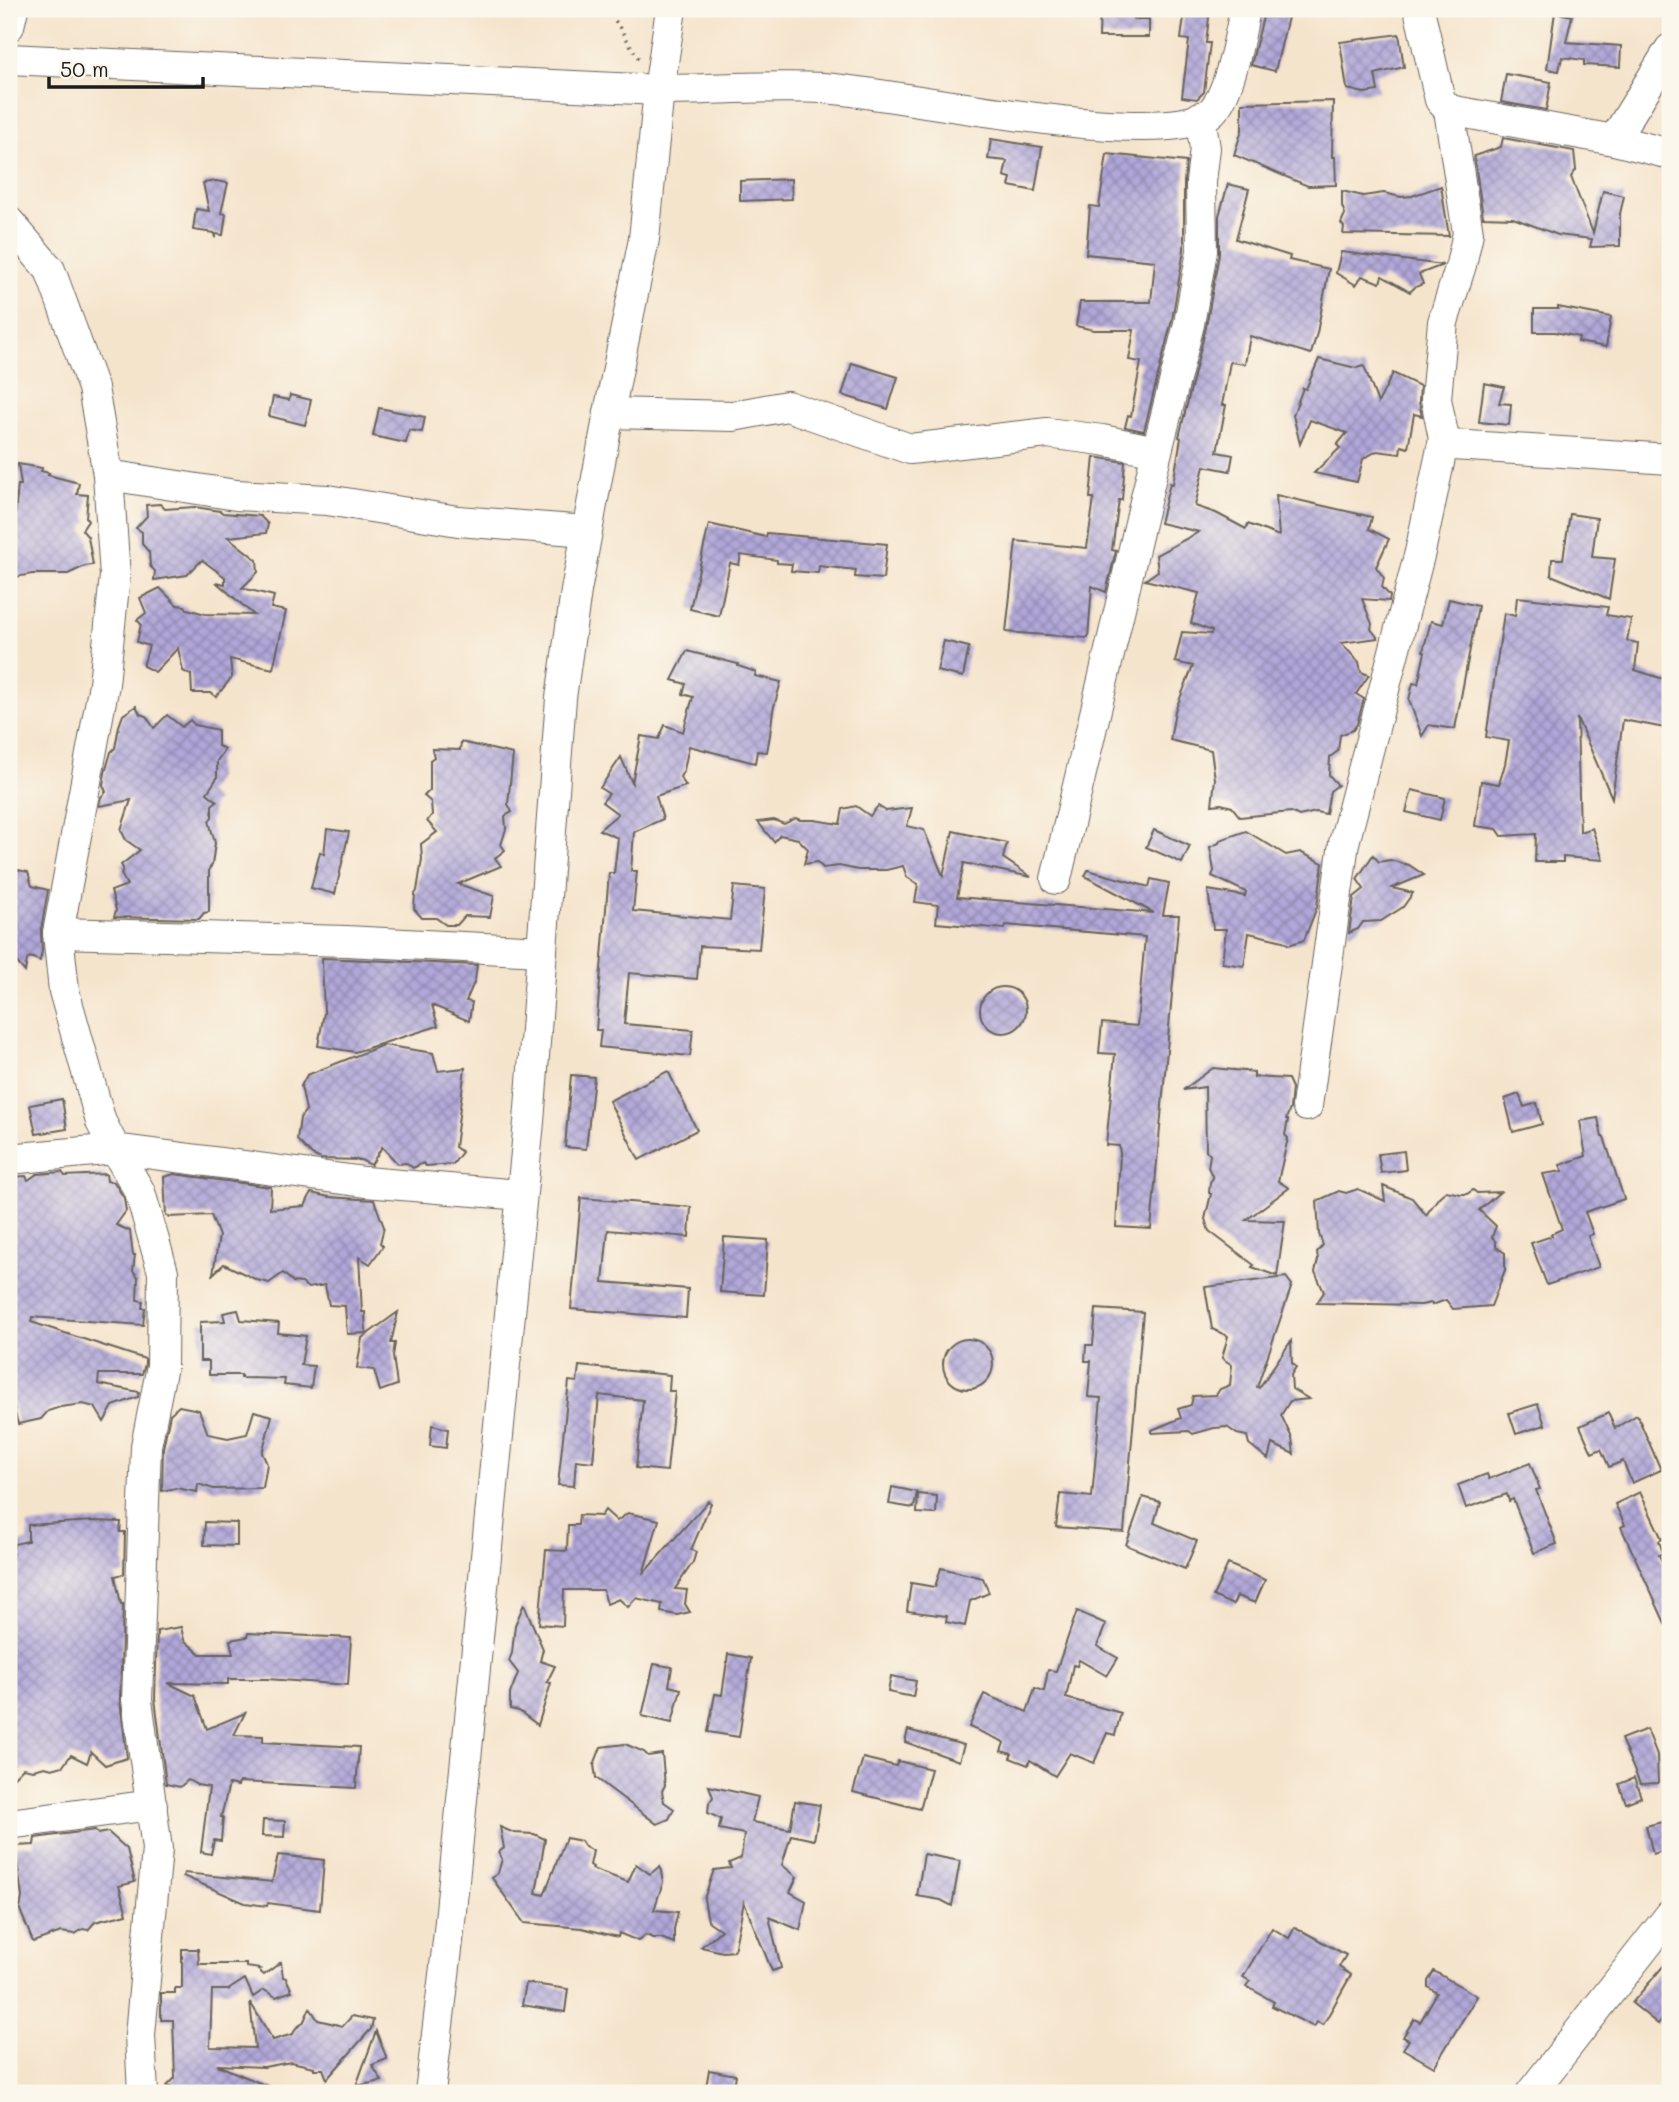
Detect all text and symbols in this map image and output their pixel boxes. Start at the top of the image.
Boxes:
scale bar [49,46,203,90]
text: 50 m [60,55,109,82]

